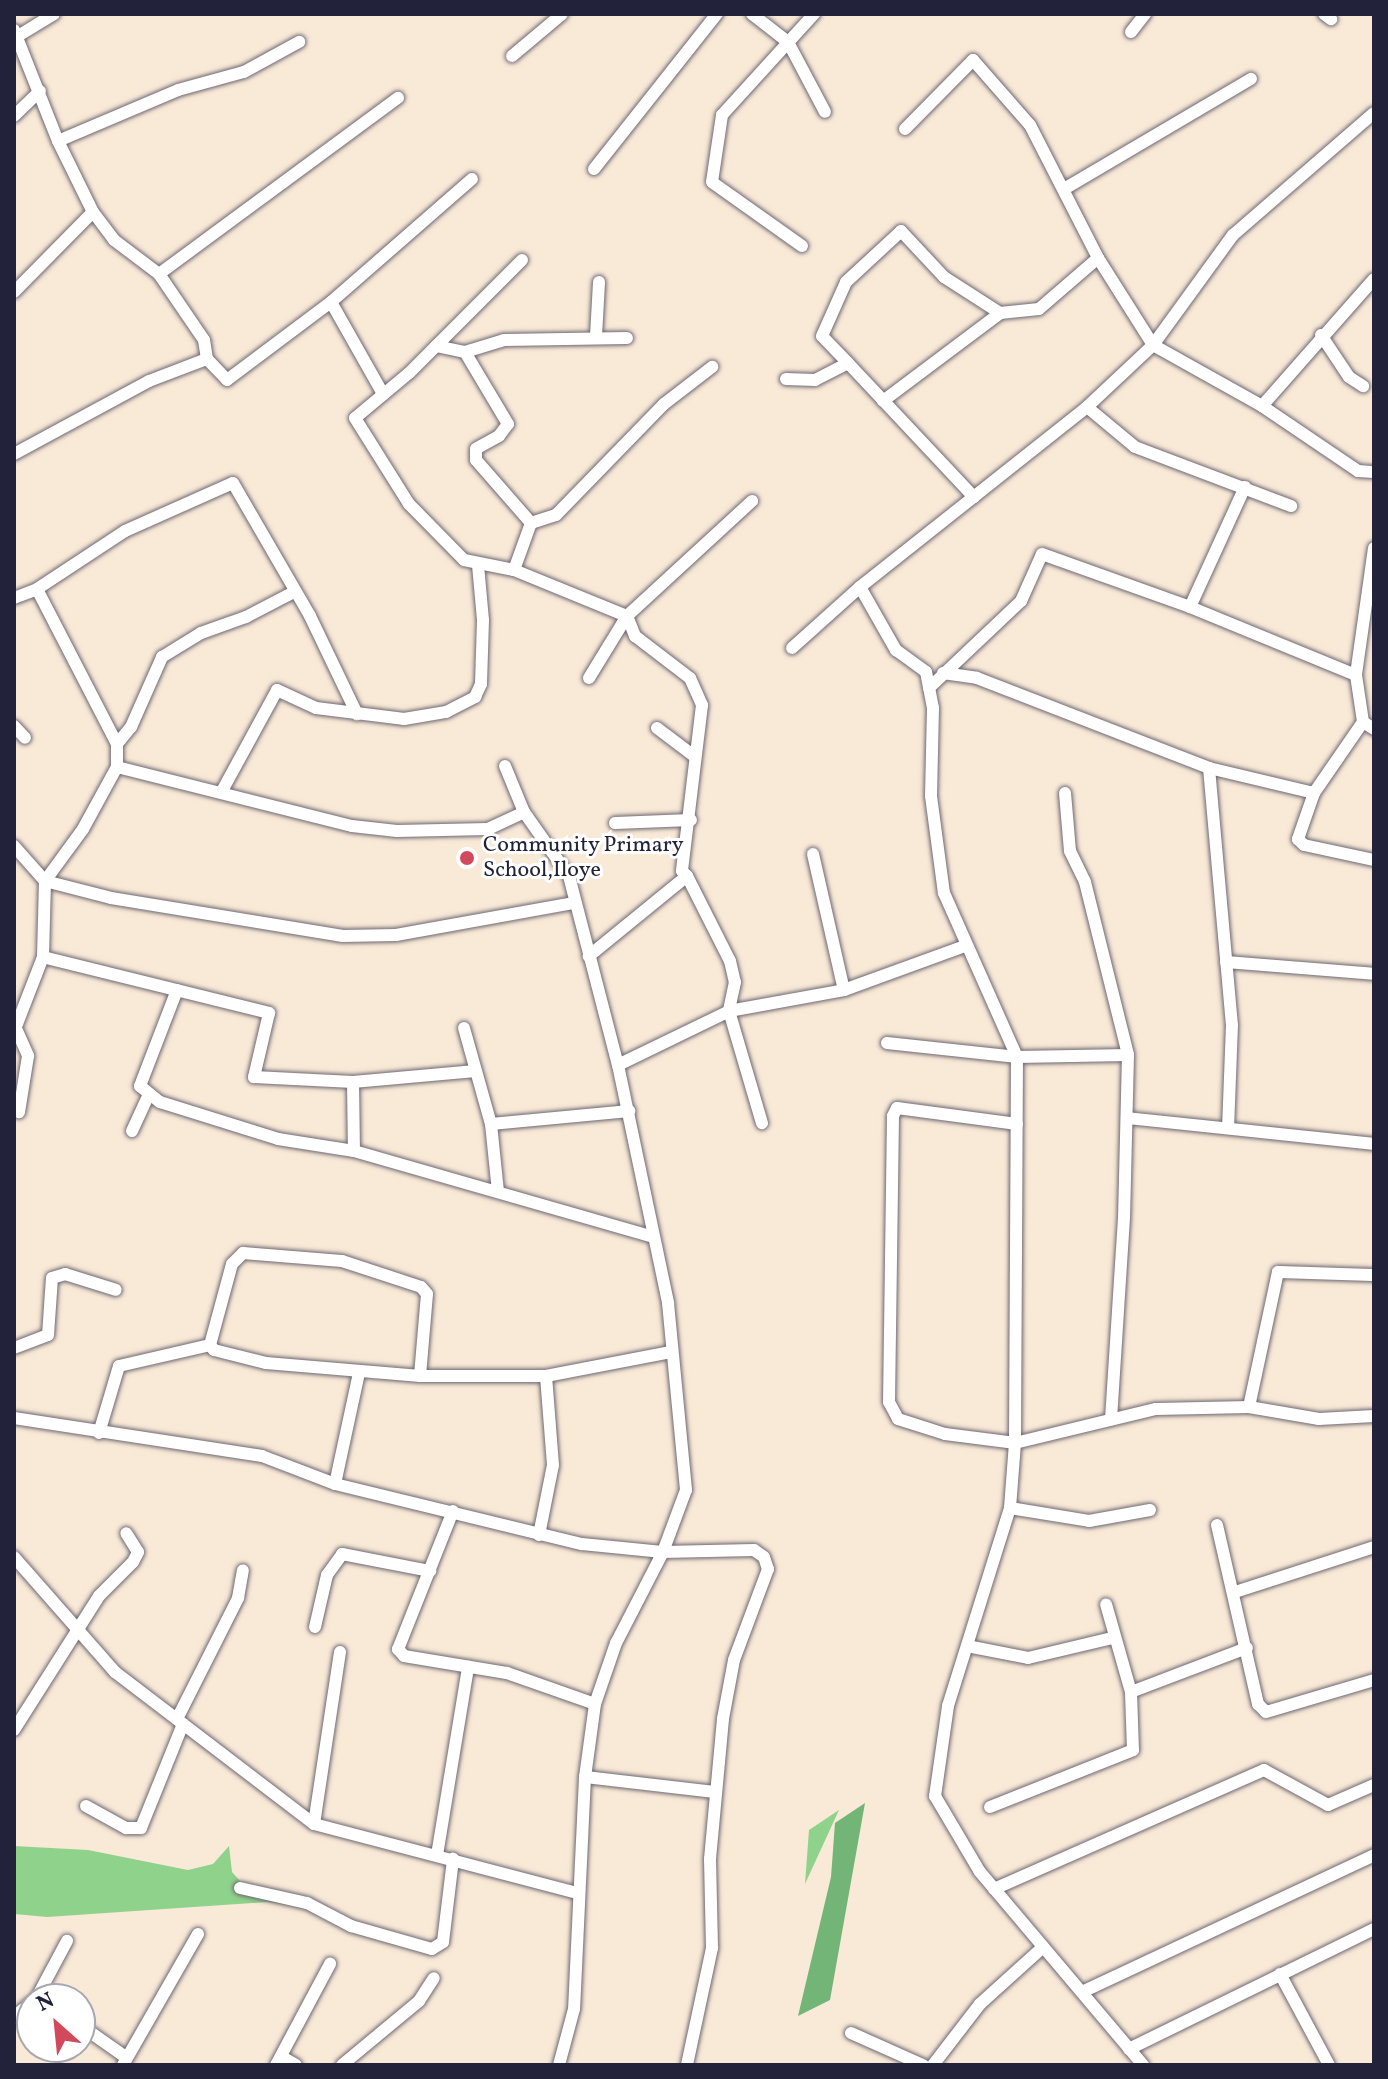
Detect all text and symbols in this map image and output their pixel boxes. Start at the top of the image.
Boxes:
place label: Community Primary School,Iloye [483,832,684,884]
marker: Community Primary School,Iloye [458,849,476,867]
north arrow [16,1983,96,2063]
text: N [32,1986,60,2020]

